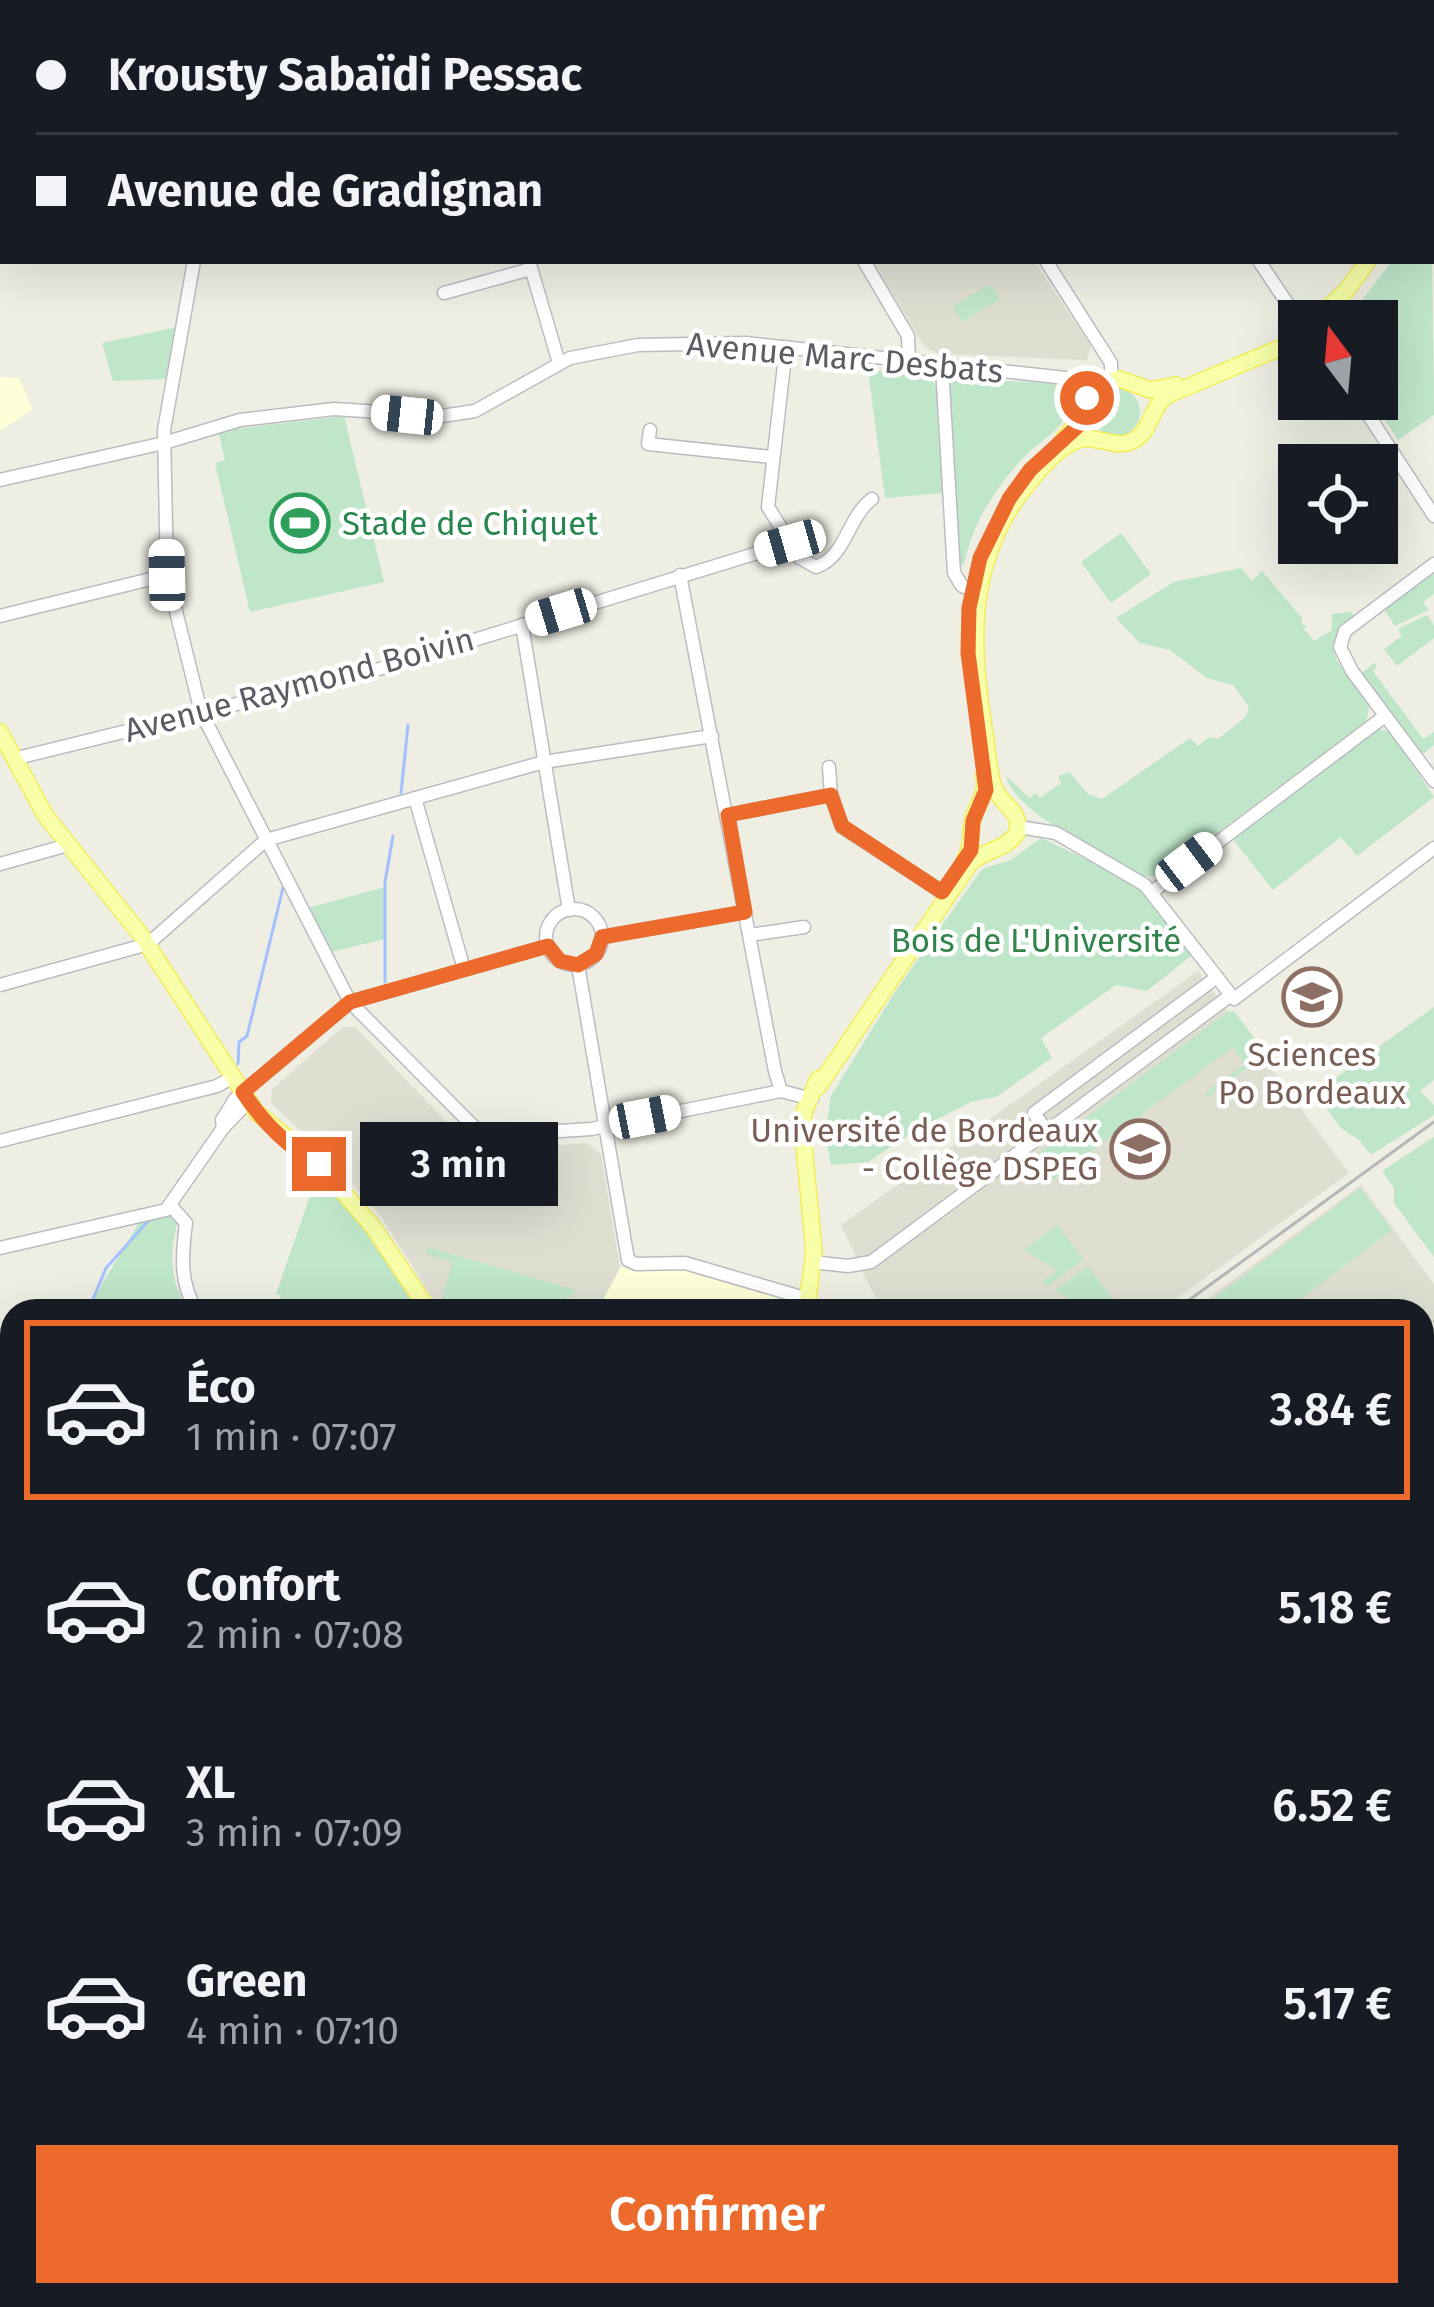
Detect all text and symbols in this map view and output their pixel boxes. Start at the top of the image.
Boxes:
text: Krousty Sabaïdi Pessac [108,48,582,102]
text: Avenue de Gradignan [108,164,543,218]
north arrow [1278,300,1398,420]
map controls [1278,300,1398,564]
street label: Avenue Marc Desbats [685,324,1005,392]
route start [1060,371,1114,425]
car [369,393,445,437]
button: locate [1278,444,1398,564]
sports icon: Stade de Chiquet [269,492,331,554]
place label: Stade de Chiquet [342,504,598,544]
car [750,516,830,570]
car [148,539,186,611]
car [521,584,601,640]
street label: Avenue Raymond Boivin [120,619,479,751]
car [1149,826,1229,898]
park label: Bois de L'Université [891,921,1181,961]
school or university icon: Sciences Po Bordeaux [1281,966,1343,1028]
place label: Sciences Po Bordeaux [1218,1035,1406,1113]
car [606,1092,684,1142]
place label: Université de Bordeaux - Collège DSPEG [750,1111,1098,1189]
school or university icon: Université de Bordeaux - Collège DSPEG [1109,1118,1171,1180]
callout: 3 min [361,1122,559,1206]
route end [292,1137,346,1191]
text: 3 min [411,1141,507,1187]
icon: car [42,1356,150,1464]
text: Éco [186,1360,256,1414]
text: 3.84 € [1270,1383,1392,1437]
text: 1 min · 07:07 [186,1414,396,1460]
icon: car [42,1554,150,1662]
text: Confort [186,1558,341,1612]
text: 5.18 € [1278,1581,1392,1635]
text: 2 min · 07:08 [186,1612,404,1658]
icon: car [42,1752,150,1860]
text: XL [186,1756,235,1810]
text: 6.52 € [1272,1779,1392,1833]
text: 3 min · 07:09 [186,1810,403,1856]
icon: car [42,1950,150,2058]
text: Green [186,1954,307,2008]
text: 5.17 € [1283,1977,1392,2031]
text: 4 min · 07:10 [186,2008,399,2054]
button: Confirmer [36,2145,1398,2283]

